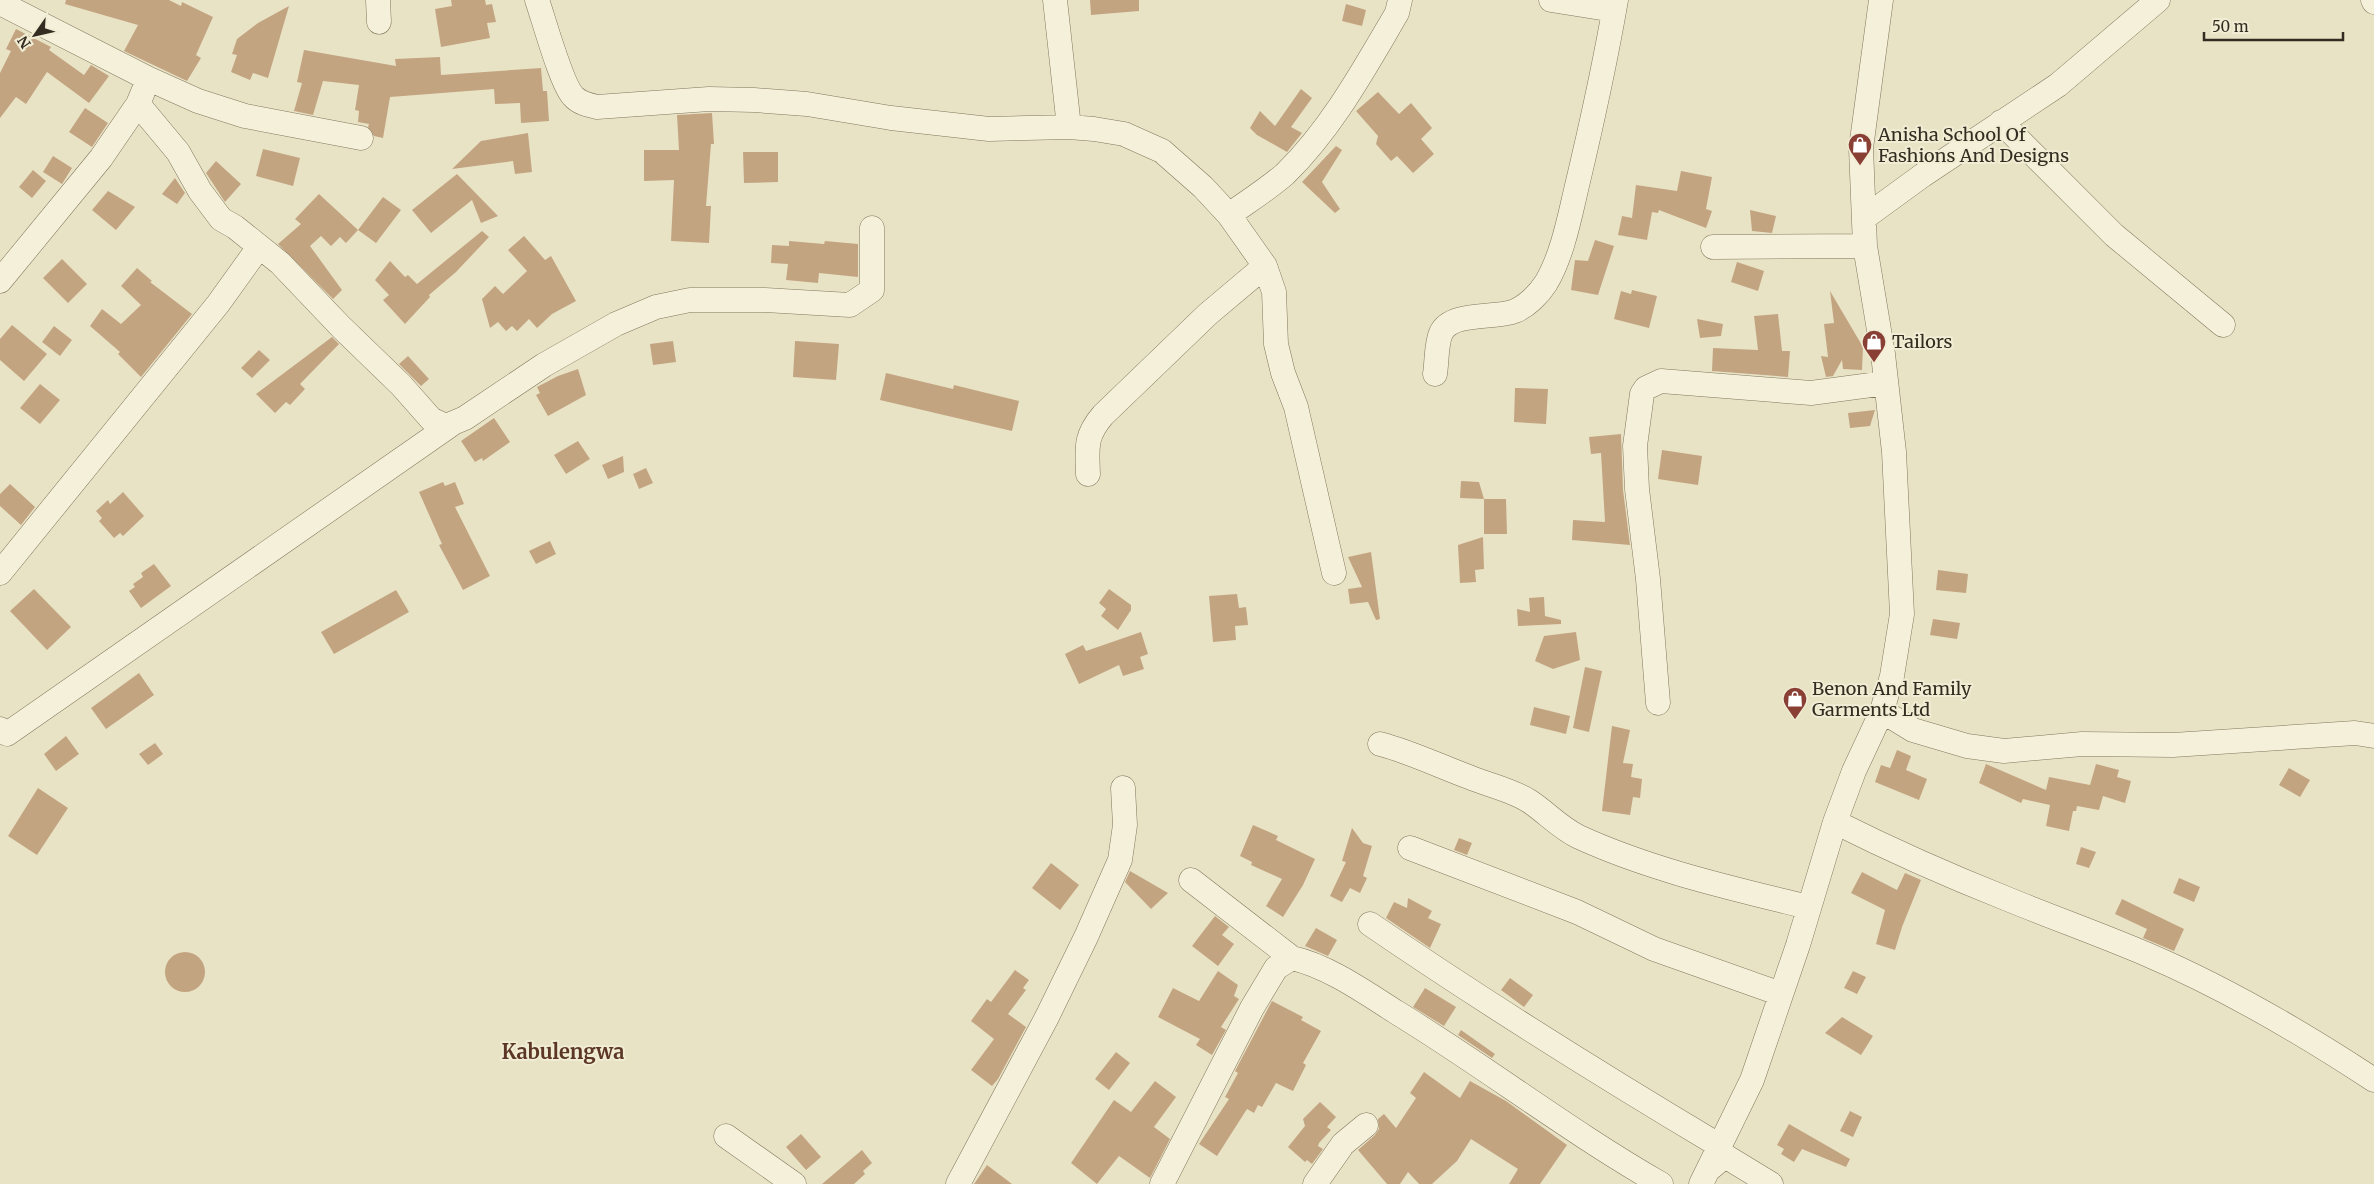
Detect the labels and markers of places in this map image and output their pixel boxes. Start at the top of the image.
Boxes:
place label: Anisha School Of Fashions And Designs [1877,123,2069,167]
shop icon: Anisha School Of Fashions And Designs [1847,132,1873,166]
shop icon: Tailors [1861,329,1887,363]
place label: Tailors [1892,330,1953,353]
place label: Benon And Family Garments Ltd [1812,677,1972,721]
shop icon: Benon And Family Garments Ltd [1782,686,1808,720]

